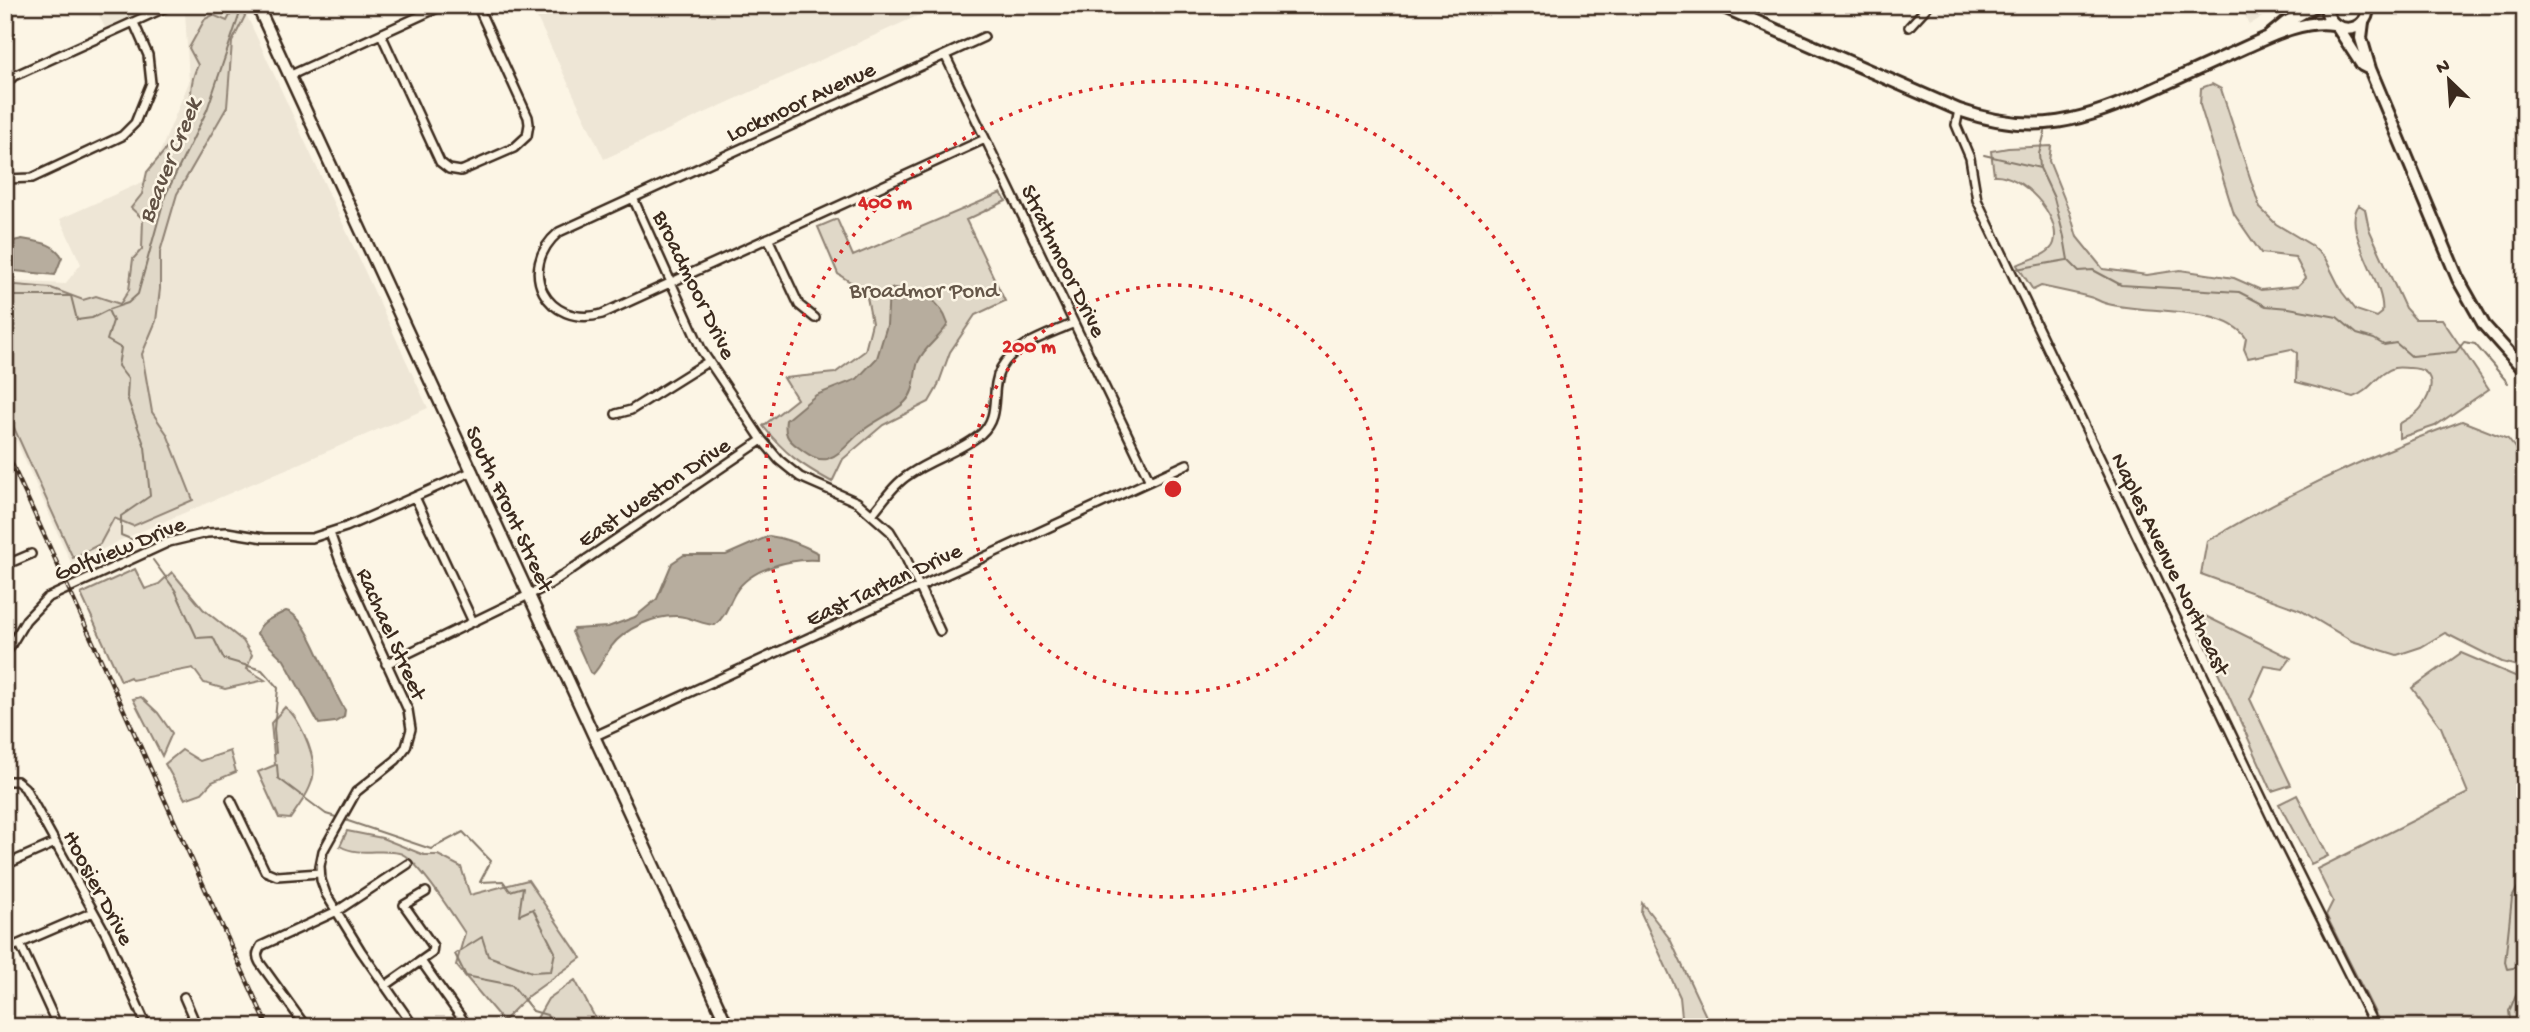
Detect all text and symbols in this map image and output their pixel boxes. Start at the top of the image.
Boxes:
north arrow [2414,46,2484,116]
text: N [2433,55,2454,81]
street label: Lockmoor Avenue [723,56,881,150]
water label: Beaver Creek [133,93,210,228]
street label: Strathmoor Drive [1013,181,1111,343]
text: 400 m [857,192,912,217]
street label: Broadmoor Drive [645,206,741,365]
park label: Broadmor Pond [849,279,1000,306]
text: 200 m [1002,336,1056,361]
street label: South Front Street [458,422,559,598]
street label: East Weston Drive [574,432,737,555]
street label: Naples Avenue Northeast [2103,449,2235,682]
centre of rings [1161,477,1185,501]
street label: Golfview Drive [51,511,191,589]
street label: East Tartan Drive [802,538,968,634]
street label: Rachael Street [349,564,432,706]
street label: Hoosier Drive [55,827,139,952]

